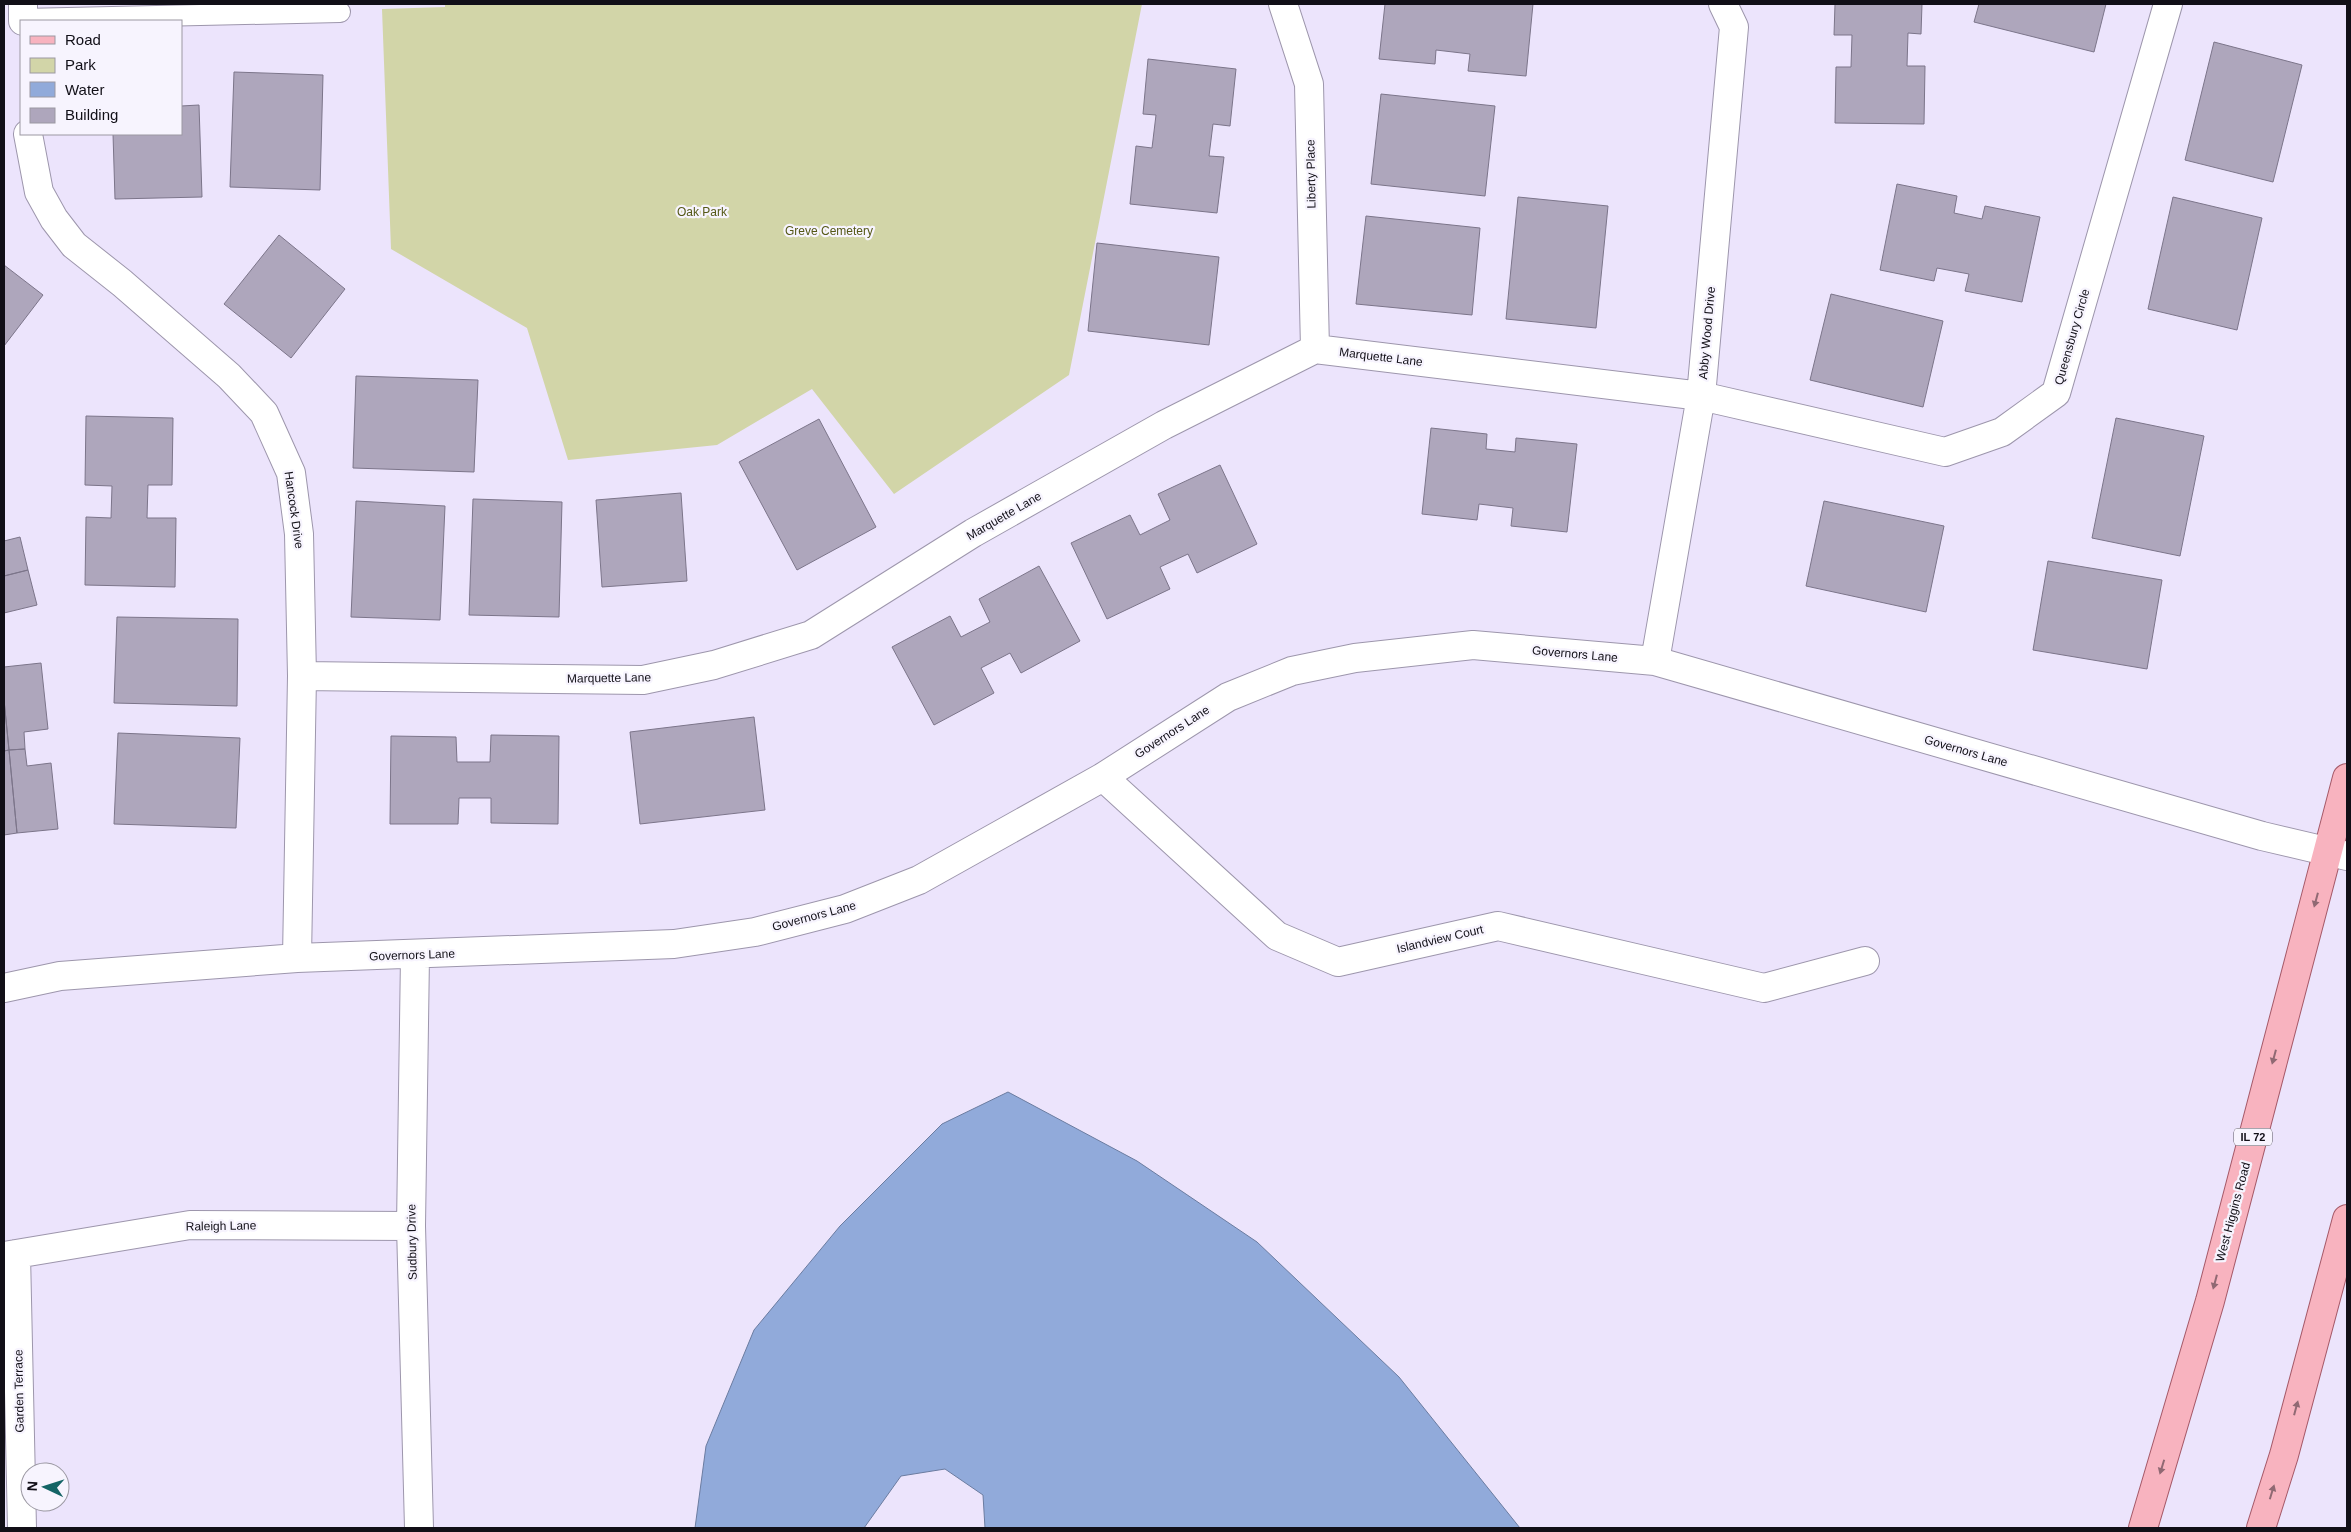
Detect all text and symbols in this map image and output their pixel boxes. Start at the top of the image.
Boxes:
legend [20,20,182,135]
text: Road [65,31,101,48]
text: Park [65,56,96,73]
text: Water [65,81,104,98]
text: Building [65,106,118,123]
street label: Liberty Place [1303,139,1319,209]
park label: Oak Park [677,205,728,219]
park label: Greve Cemetery [785,224,873,238]
street label: Abby Wood Drive [1696,286,1718,380]
street label: Queensbury Circle [2052,287,2093,387]
street label: Marquette Lane [1338,345,1424,369]
street label: Hancock Drive [282,470,306,550]
street label: Marquette Lane [964,489,1044,543]
street label: Governors Lane [1532,643,1619,665]
street label: Marquette Lane [567,670,651,686]
street label: Governors Lane [1132,703,1212,761]
street label: Governors Lane [1923,732,2010,770]
one-way arrow [2312,893,2320,908]
street label: Governors Lane [771,898,858,934]
street label: Islandview Court [1395,922,1485,956]
street label: Governors Lane [369,946,456,963]
one-way arrow [2270,1050,2278,1065]
road number: IL 72 [2234,1128,2272,1146]
street label: West Higgins Road [2213,1161,2253,1263]
street label: Sudbury Drive [404,1204,420,1280]
street label: Raleigh Lane [186,1218,257,1234]
one-way arrow [2211,1274,2219,1289]
street label: Garden Terrace [11,1349,27,1433]
one-way arrow [2293,1400,2301,1415]
one-way arrow [2158,1459,2165,1474]
north arrow [20,1462,70,1512]
text: N [24,1480,40,1492]
one-way arrow [2269,1484,2277,1499]

